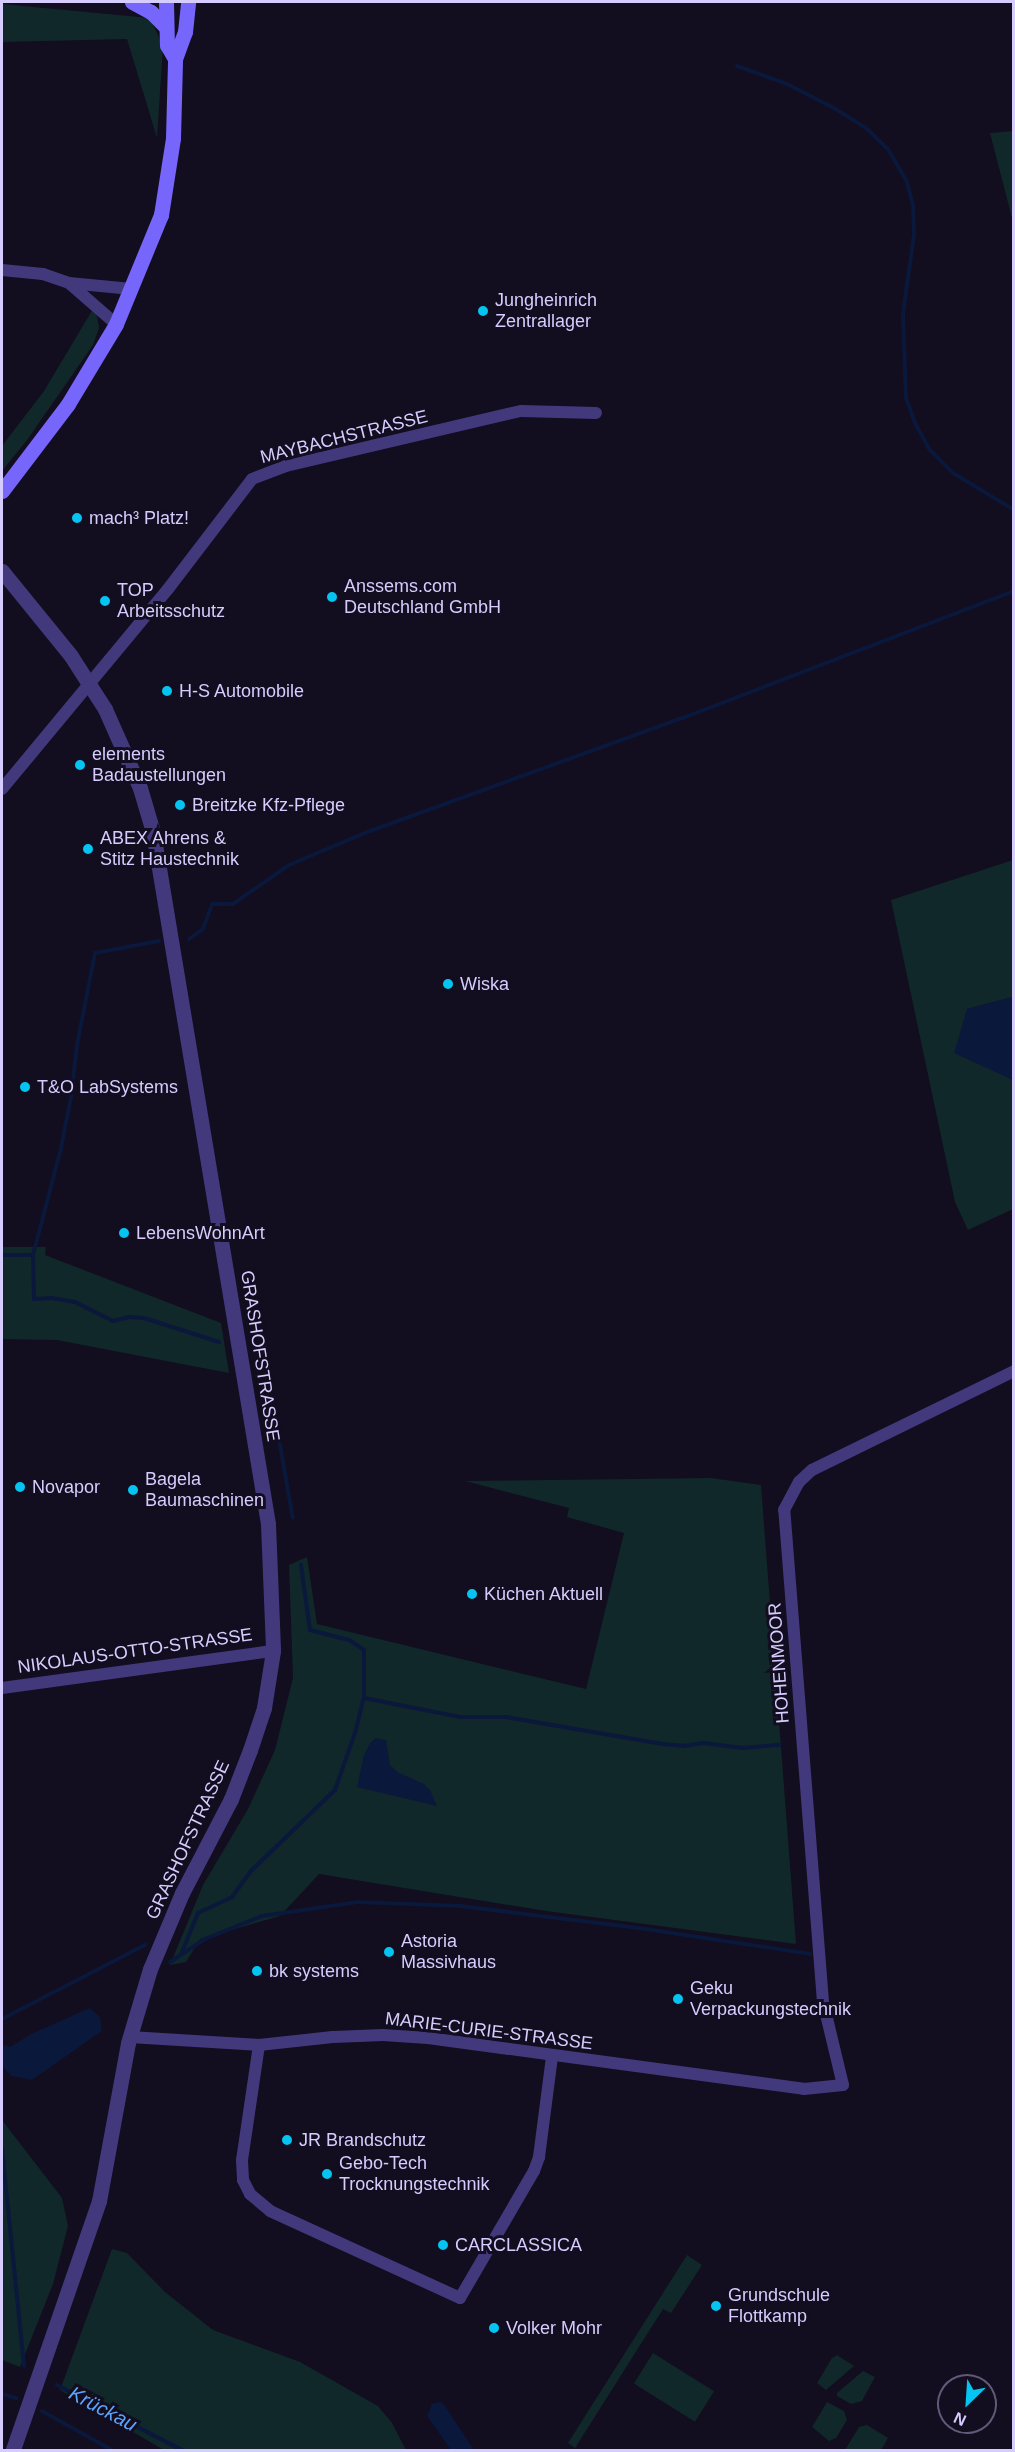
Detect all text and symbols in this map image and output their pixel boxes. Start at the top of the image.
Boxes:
place label: Jungheinrich Zentrallager [495,290,597,332]
marker: Jungheinrich Zentrallager [476,304,490,318]
street label: MAYBACHSTRASSE [258,406,430,468]
place label: mach³ Platz! [89,507,189,529]
marker: mach³ Platz! [70,511,84,525]
place label: Anssems.com Deutschland GmbH [344,576,501,618]
place label: TOP Arbeitsschutz [117,580,225,622]
marker: Anssems.com Deutschland GmbH [325,590,339,604]
marker: TOP Arbeitsschutz [98,594,112,608]
place label: H-S Automobile [179,680,305,702]
marker: H-S Automobile [160,684,174,698]
place label: elements Badaustellungen [92,744,226,786]
marker: elements Badaustellungen [73,758,87,772]
place label: Breitzke Kfz-Pflege [192,794,345,816]
marker: Breitzke Kfz-Pflege [173,798,187,812]
place label: ABEX Ahrens & Stitz Haustechnik [100,828,239,870]
marker: ABEX Ahrens & Stitz Haustechnik [81,842,95,856]
place label: Wiska [460,973,509,995]
marker: Wiska [441,977,455,991]
place label: T&O LabSystems [37,1076,178,1098]
marker: T&O LabSystems [18,1080,32,1094]
place label: LebensWohnArt [136,1222,265,1244]
marker: LebensWohnArt [117,1226,131,1240]
street label: GRASHOFSTRASSE [236,1269,284,1443]
place label: Bagela Baumaschinen [145,1469,264,1512]
place label: Novapor [32,1476,100,1498]
marker: Novapor [13,1480,27,1494]
marker: Bagela Baumaschinen [126,1483,140,1497]
place label: Küchen Aktuell [484,1583,604,1605]
marker: Küchen Aktuell [465,1587,479,1601]
street label: HOHENMOOR [764,1602,794,1724]
street label: NIKOLAUS-OTTO-STRASSE [16,1624,254,1678]
street label: GRASHOFSTRASSE [142,1757,234,1923]
place label: Astoria Massivhaus [401,1931,496,1974]
marker: Astoria Massivhaus [382,1945,396,1959]
place label: bk systems [269,1960,359,1982]
marker: bk systems [250,1964,264,1978]
place label: Geku Verpackungstechnik [690,1978,851,2020]
marker: Geku Verpackungstechnik [671,1992,685,2006]
street label: MARIE-CURIE-STRASSE [384,2008,594,2054]
place label: JR Brandschutz [299,2129,426,2151]
marker: JR Brandschutz [280,2133,294,2147]
place label: Gebo-Tech Trocknungstechnik [339,2153,489,2196]
marker: Gebo-Tech Trocknungstechnik [320,2167,334,2181]
place label: CARCLASSICA [455,2234,582,2256]
marker: CARCLASSICA [436,2238,450,2252]
place label: Grundschule Flottkamp [728,2285,830,2328]
marker: Grundschule Flottkamp [709,2299,723,2313]
place label: Volker Mohr [506,2317,602,2339]
marker: Volker Mohr [487,2321,501,2335]
north arrow [937,2374,997,2434]
water label: Krückau [65,2381,141,2437]
text: N [951,2409,969,2429]

